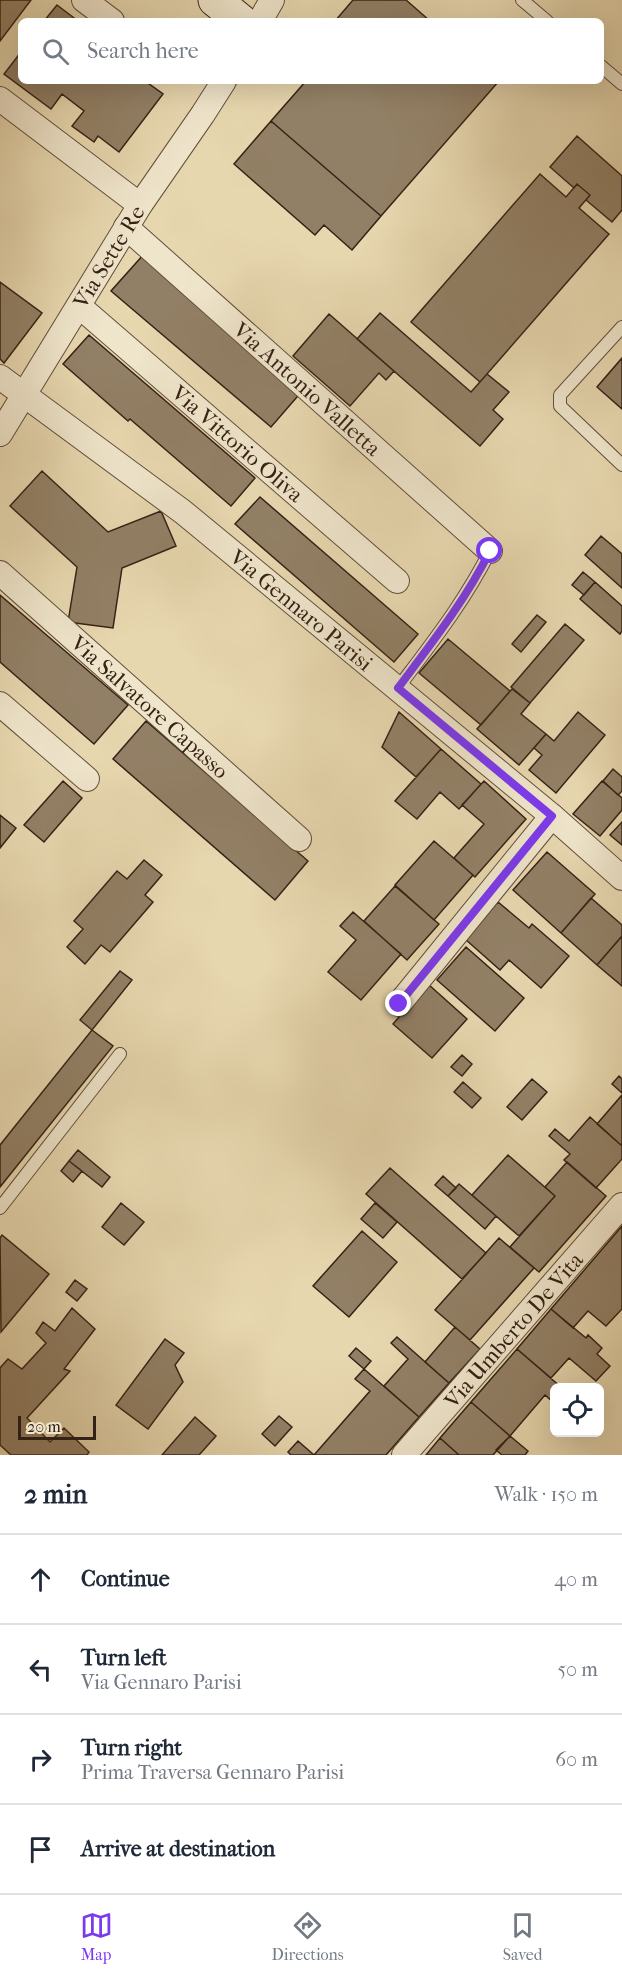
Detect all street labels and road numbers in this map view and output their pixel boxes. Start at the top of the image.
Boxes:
street label: Via Sette Re [68,201,151,314]
street label: Via Antonio Valletta [227,316,386,462]
street label: Via Vittorio Oliva [165,380,309,509]
street label: Via Gennaro Parisi [224,544,378,677]
street label: Via Salvatore Capasso [65,630,234,784]
street label: Via Umberto De Vita [438,1247,589,1414]

